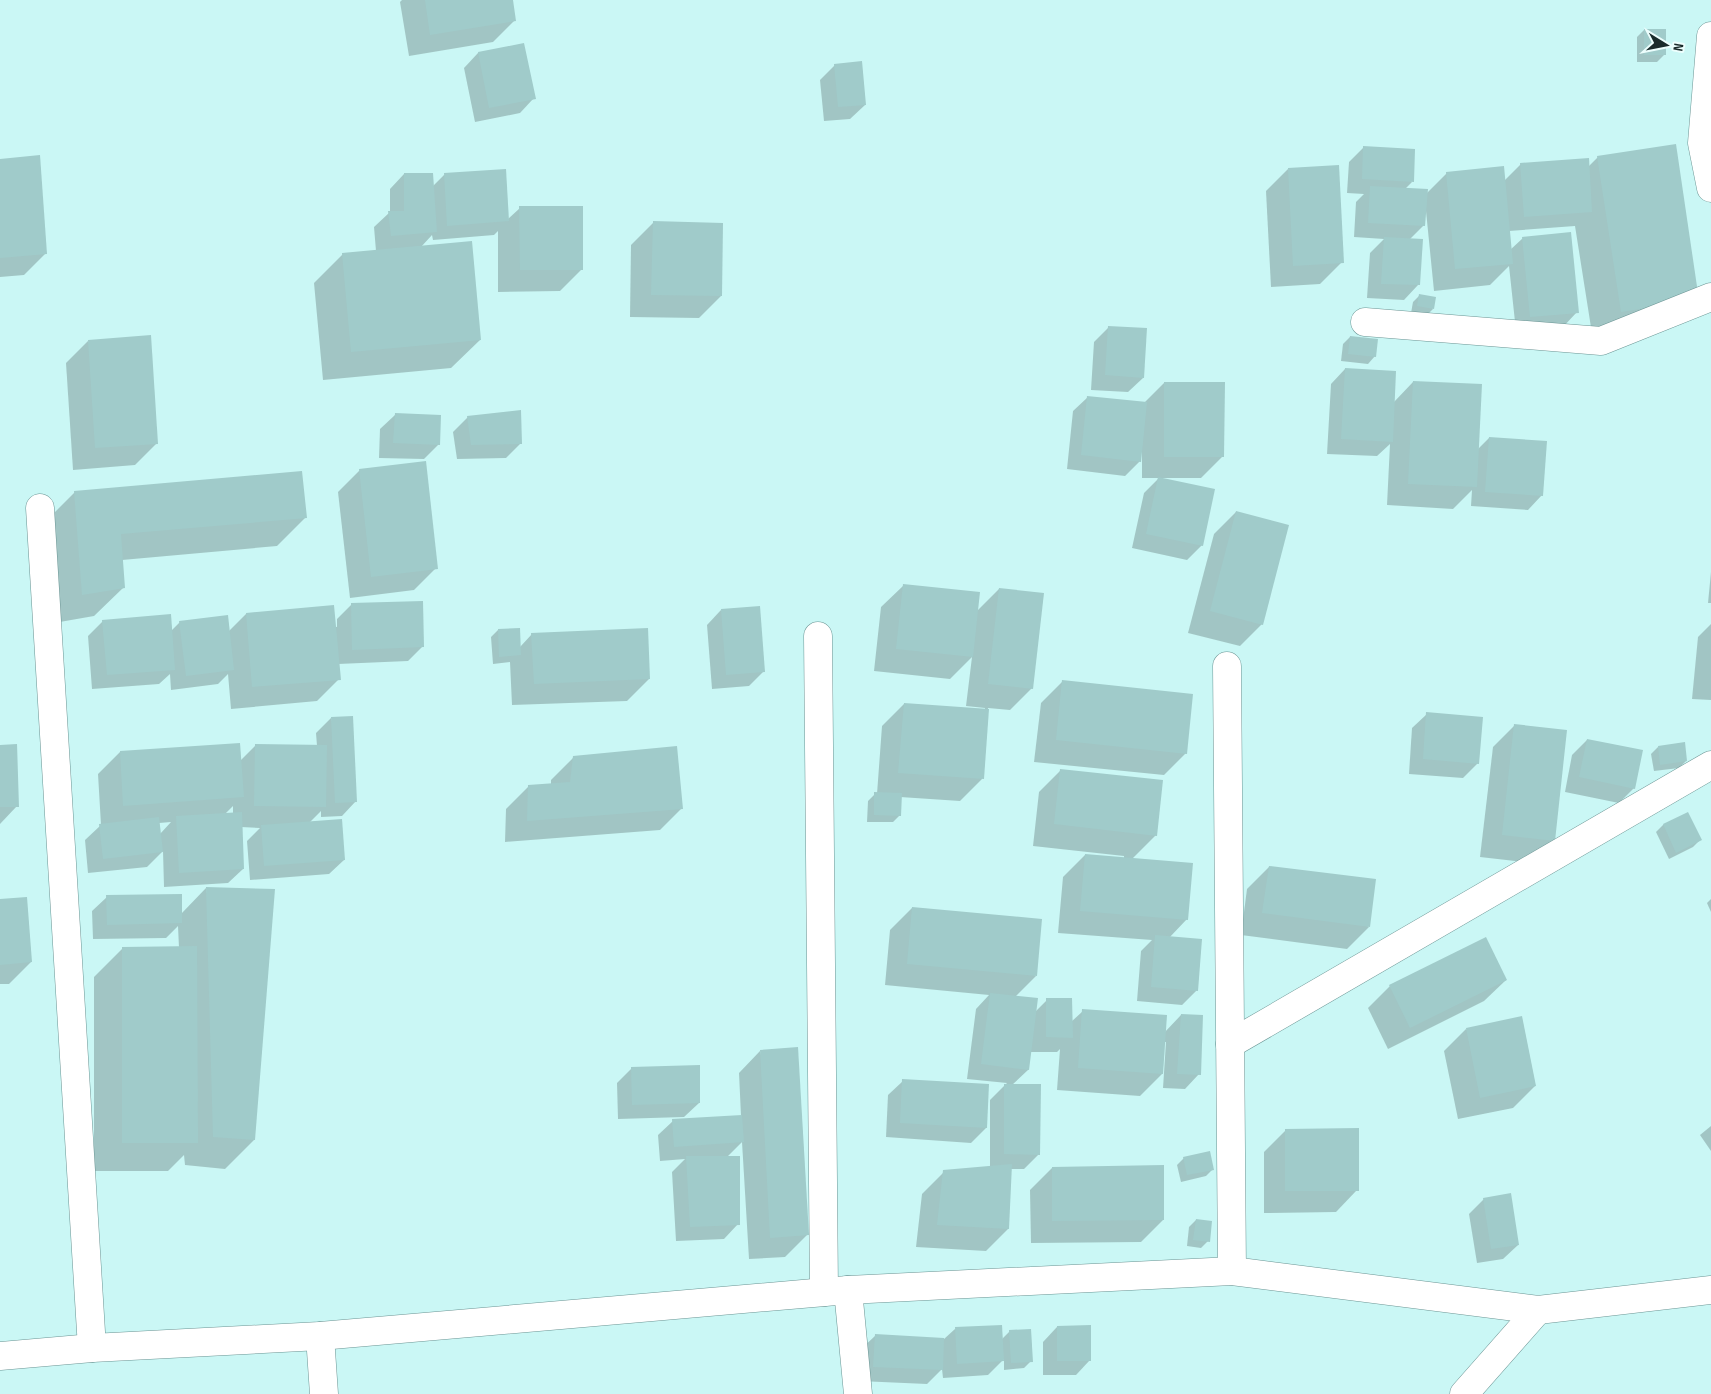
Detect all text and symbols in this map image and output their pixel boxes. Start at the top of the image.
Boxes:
north arrow [1641,20,1691,70]
text: N [1669,42,1687,52]

